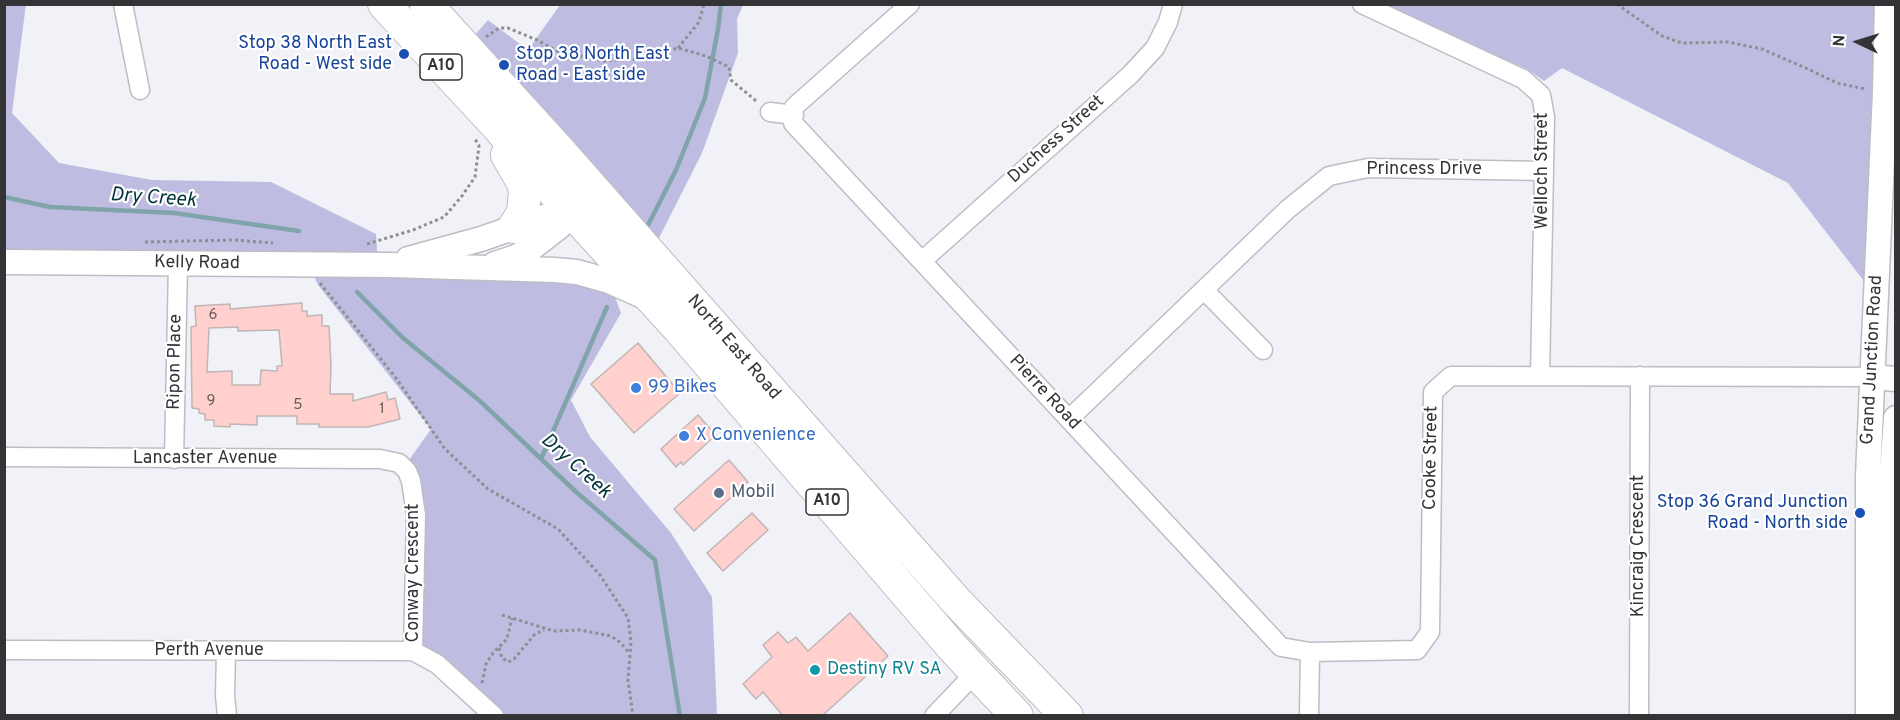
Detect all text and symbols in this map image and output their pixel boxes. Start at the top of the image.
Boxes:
north arrow [1828,12,1888,72]
place label: Stop 38 North East Road - West side [238,33,392,76]
text: N [1830,34,1850,47]
place label: Stop 38 North East Road - East side [516,44,670,86]
marker: Stop 38 North East Road - West side [397,47,411,61]
road number: A10 [420,54,462,80]
marker: Stop 38 North East Road - East side [497,58,511,72]
street label: Duchess Street [1004,91,1110,189]
street label: Welloch Street [1532,112,1554,230]
street label: Princess Drive [1366,159,1482,181]
water label: Dry Creek [109,184,197,214]
street label: Kelly Road [154,252,240,276]
street label: Grand Junction Road [1858,275,1888,445]
street label: North East Road [682,291,784,405]
house number: 6 [209,307,217,325]
street label: Ripon Place [164,314,188,410]
street label: Pierre Road [1004,351,1084,435]
place label: 99 Bikes [648,377,717,399]
marker: 99 Bikes [629,381,643,395]
house number: 9 [207,393,215,411]
house number: 5 [293,397,303,415]
house number: 1 [379,401,385,419]
street label: Cooke Street [1420,406,1444,510]
place label: X Convenience [696,425,816,447]
water label: Dry Creek [535,429,615,505]
marker: X Convenience [677,429,691,443]
street label: Lancaster Avenue [133,448,277,470]
street label: Kincraig Crescent [1628,475,1650,617]
place label: Mobil [731,482,775,504]
marker: Mobil [712,486,726,500]
road number: A10 [806,489,848,515]
place label: Stop 36 Grand Junction Road - North side [1657,492,1848,534]
street label: Conway Crescent [403,503,425,643]
marker: Stop 36 Grand Junction Road - North side [1853,506,1867,520]
street label: Perth Avenue [154,640,264,662]
place label: Destiny RV SA [827,659,942,681]
marker: Destiny RV SA [808,663,822,677]

